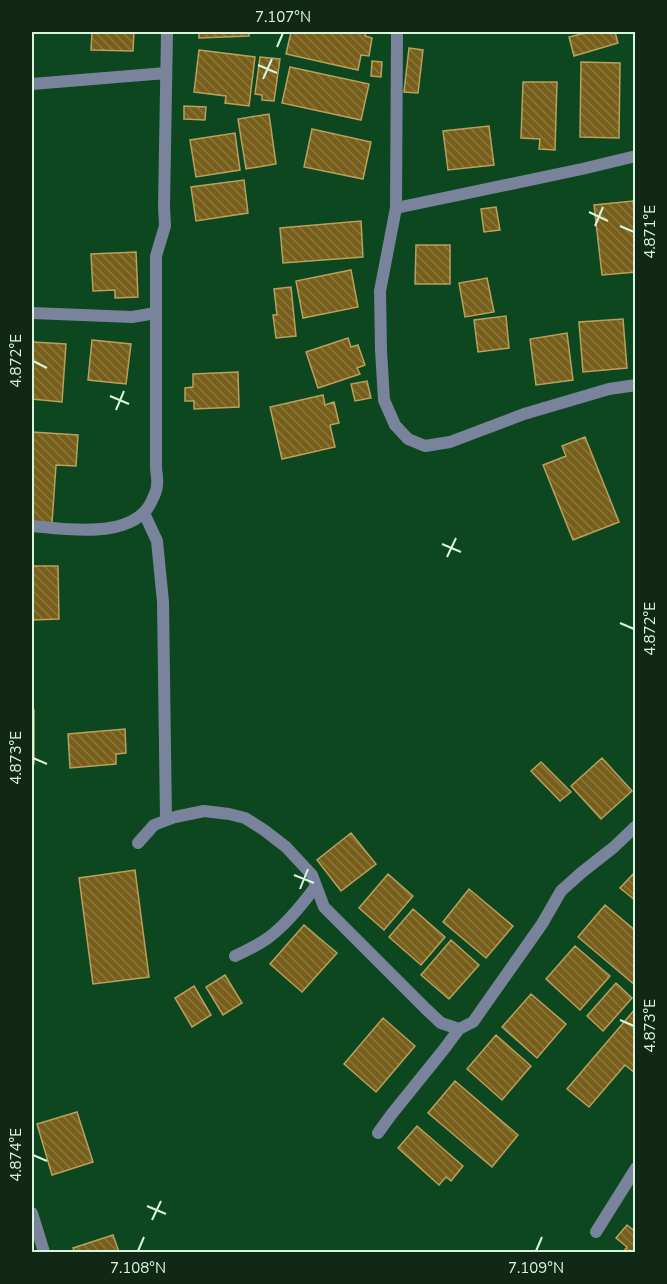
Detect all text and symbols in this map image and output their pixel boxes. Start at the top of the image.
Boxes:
text: 7.107°N [255,7,311,27]
text: 4.871°E [640,205,660,259]
text: 4.872°E [6,334,26,388]
text: 4.872°E [640,602,660,656]
text: 4.873°E [6,731,26,785]
text: 4.873°E [640,999,660,1053]
text: 4.874°E [6,1128,26,1182]
text: 7.108°N [110,1258,166,1278]
text: 7.109°N [508,1258,564,1278]

